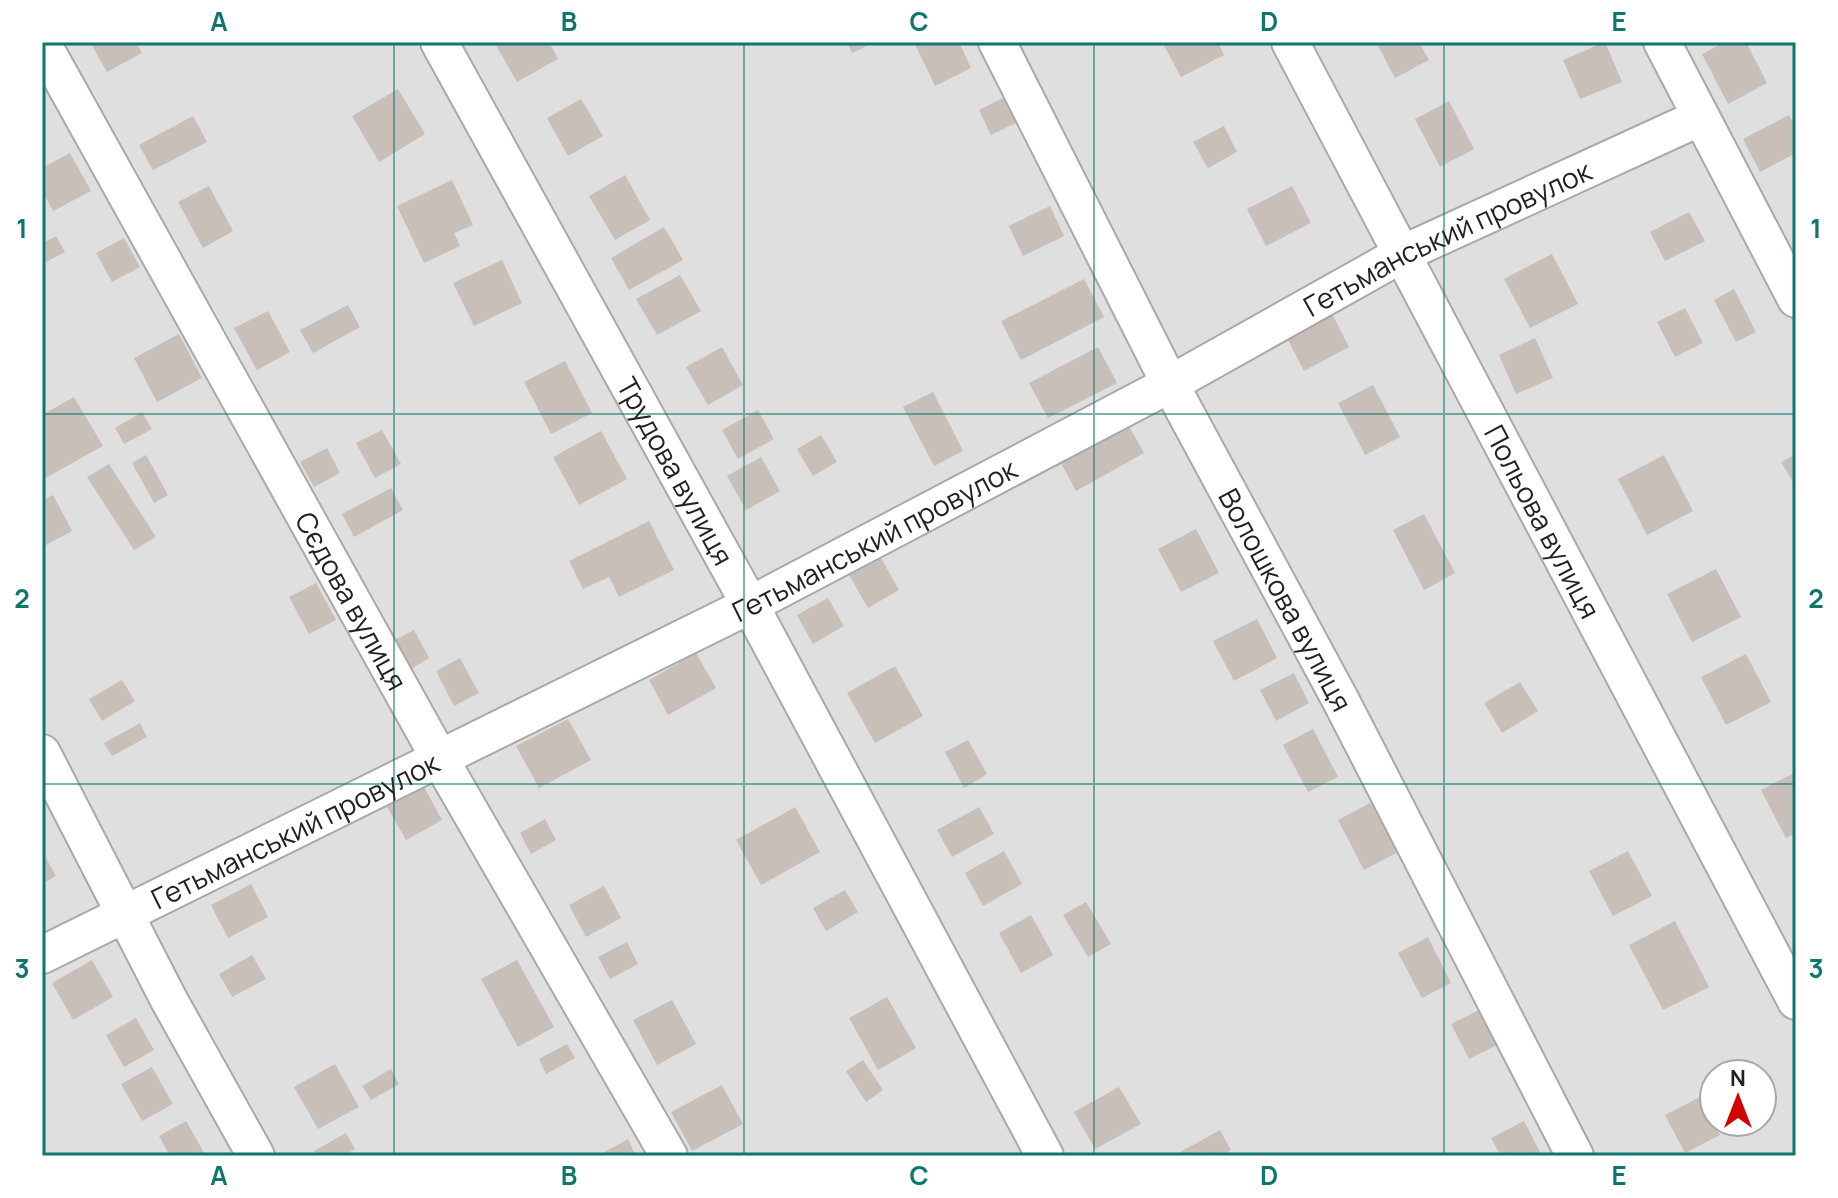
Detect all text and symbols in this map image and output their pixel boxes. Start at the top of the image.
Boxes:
text: A [210,3,228,39]
text: B [561,3,577,39]
text: C [909,3,929,39]
text: D [1260,3,1278,39]
text: E [1611,3,1627,39]
street label: Гетьманський провулок [1296,150,1598,325]
text: 1 [16,210,28,246]
text: 1 [1810,210,1822,246]
street label: Трудова вулиця [609,370,743,572]
street label: Польова вулиця [1476,418,1610,625]
street label: Гетьманський провулок [725,449,1024,630]
street label: Волошкова вулиця [1211,481,1362,717]
street label: Сєдова вулиця [287,505,417,697]
text: 2 [14,580,30,616]
text: 2 [1808,580,1824,616]
street label: Гетьманський провулок [145,742,446,917]
text: 3 [14,950,30,986]
text: 3 [1808,950,1824,986]
north arrow [1698,1058,1778,1138]
text: N [1730,1063,1746,1093]
text: A [210,1157,228,1193]
text: B [561,1157,577,1193]
text: C [909,1157,929,1193]
text: D [1260,1157,1278,1193]
text: E [1611,1157,1627,1193]

